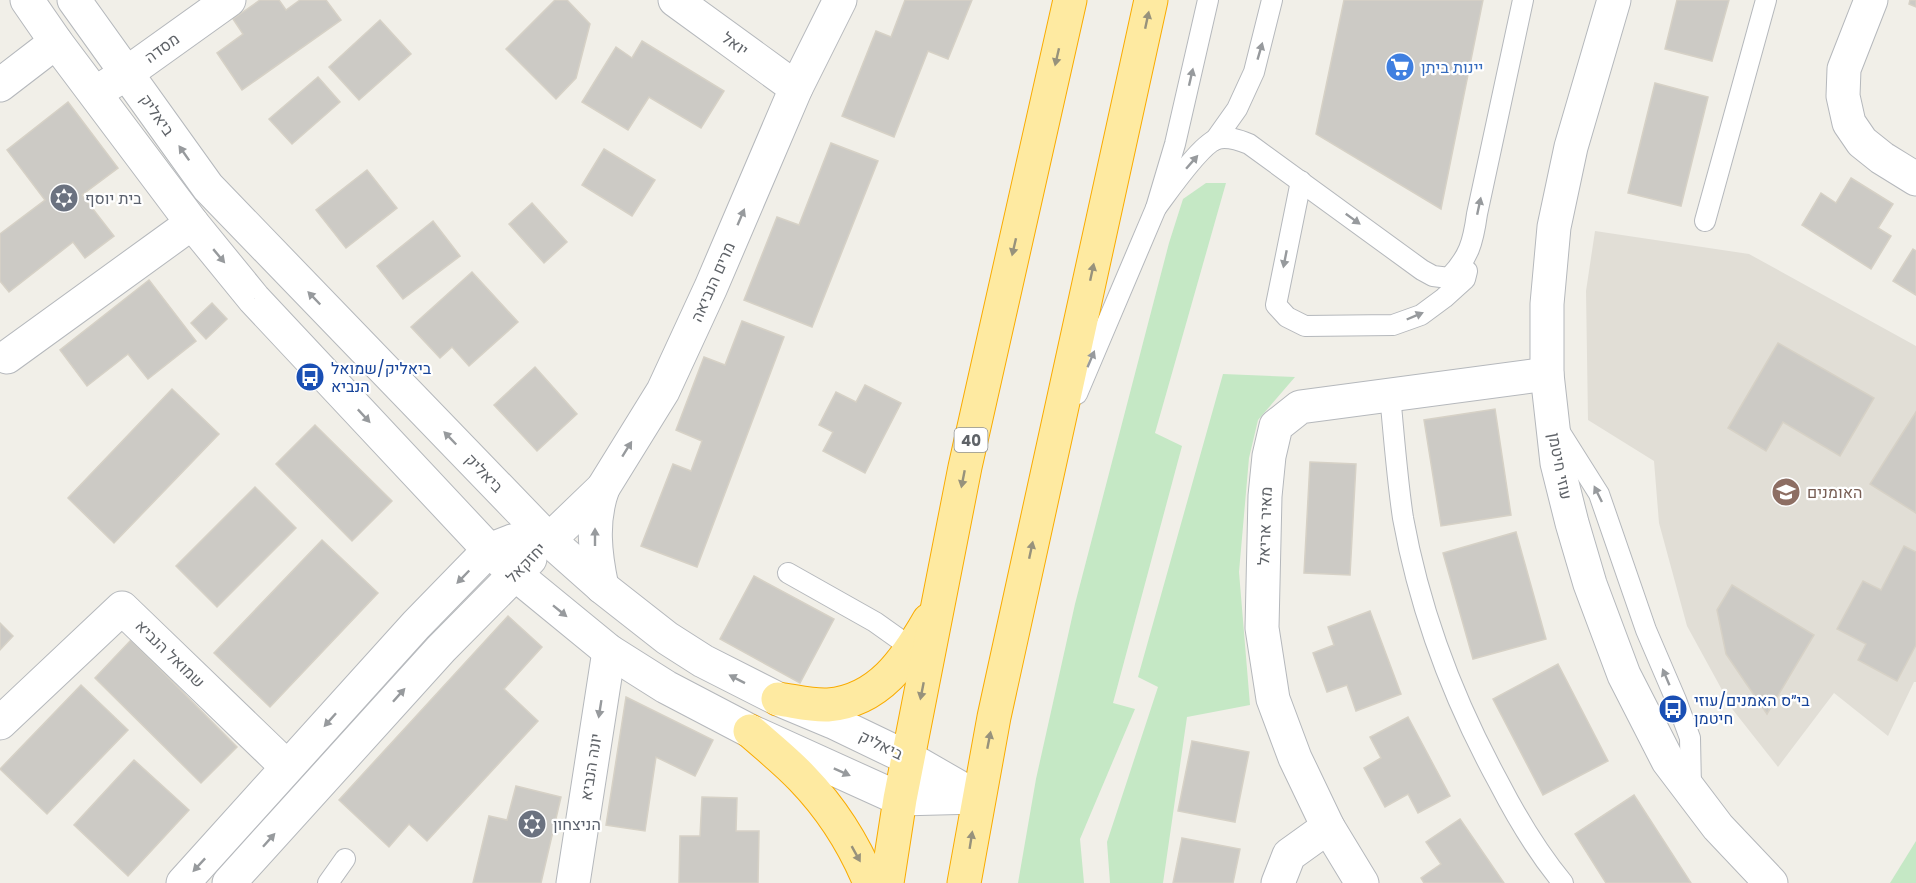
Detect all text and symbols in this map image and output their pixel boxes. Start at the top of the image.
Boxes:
one-way arrow [1143,10,1152,29]
street label: יואל [717,26,753,62]
street label: מסדה [140,28,184,68]
one-way arrow [1256,42,1265,60]
one-way arrow [1052,48,1061,67]
supermarket icon: יינות ביתן [1384,51,1416,83]
place label: יינות ביתן [1421,56,1483,79]
one-way arrow [1186,68,1196,86]
street label: ביאליק [134,89,180,141]
one-way arrow [178,146,190,162]
one-way arrow [1185,155,1198,170]
synagogue icon: בית יוסף [48,182,80,214]
place label: בית יוסף [85,187,142,210]
one-way arrow [1475,196,1484,215]
one-way arrow [736,208,746,226]
one-way arrow [1344,213,1360,225]
street label: מרים הנביאה [685,238,741,326]
one-way arrow [1009,238,1019,257]
one-way arrow [212,248,225,264]
one-way arrow [1280,250,1290,268]
one-way arrow [1087,262,1097,281]
one-way arrow [308,291,322,305]
one-way arrow [1406,311,1424,320]
one-way arrow [1086,350,1096,368]
place label: ביאליק/שמואל הנביא [331,357,432,398]
bus stop icon: ביאליק/שמואל הנביא [294,361,326,393]
one-way arrow [357,408,371,423]
road number: 40 [954,428,988,452]
street label: עוזי חיטמן [1542,430,1578,502]
one-way arrow [443,432,457,446]
one-way arrow [622,441,633,457]
street label: ביאליק [460,448,509,498]
one-way arrow [958,469,967,488]
school or university icon: האומנים [1770,476,1802,508]
place label: האומנים [1807,481,1862,504]
one-way arrow [1593,485,1603,502]
street label: מאיר אריאל [1252,486,1278,566]
one-way arrow [590,528,600,547]
street label: יחזקאל [501,538,551,588]
one-way arrow [1026,540,1036,559]
one-way arrow [456,570,470,584]
one-way arrow [552,604,567,617]
street label: שמואל הנביא [130,615,210,693]
one-way arrow [1661,667,1671,685]
one-way arrow [729,674,746,683]
one-way arrow [918,682,927,701]
one-way arrow [392,688,406,702]
place label: בי״ס האמנים/עוזי חיטמן [1694,689,1810,730]
bus stop icon: בי״ס האמנים/עוזי חיטמן [1657,693,1689,725]
one-way arrow [595,699,604,718]
one-way arrow [324,712,337,727]
street label: ביאליק [855,724,907,766]
one-way arrow [985,730,994,749]
street label: יונה הנביא [574,732,608,802]
one-way arrow [833,767,851,777]
synagogue icon: הניצחון [516,808,548,840]
place label: הניצחון [553,813,601,836]
one-way arrow [966,831,975,850]
one-way arrow [262,832,276,847]
one-way arrow [851,845,861,862]
one-way arrow [193,857,206,872]

